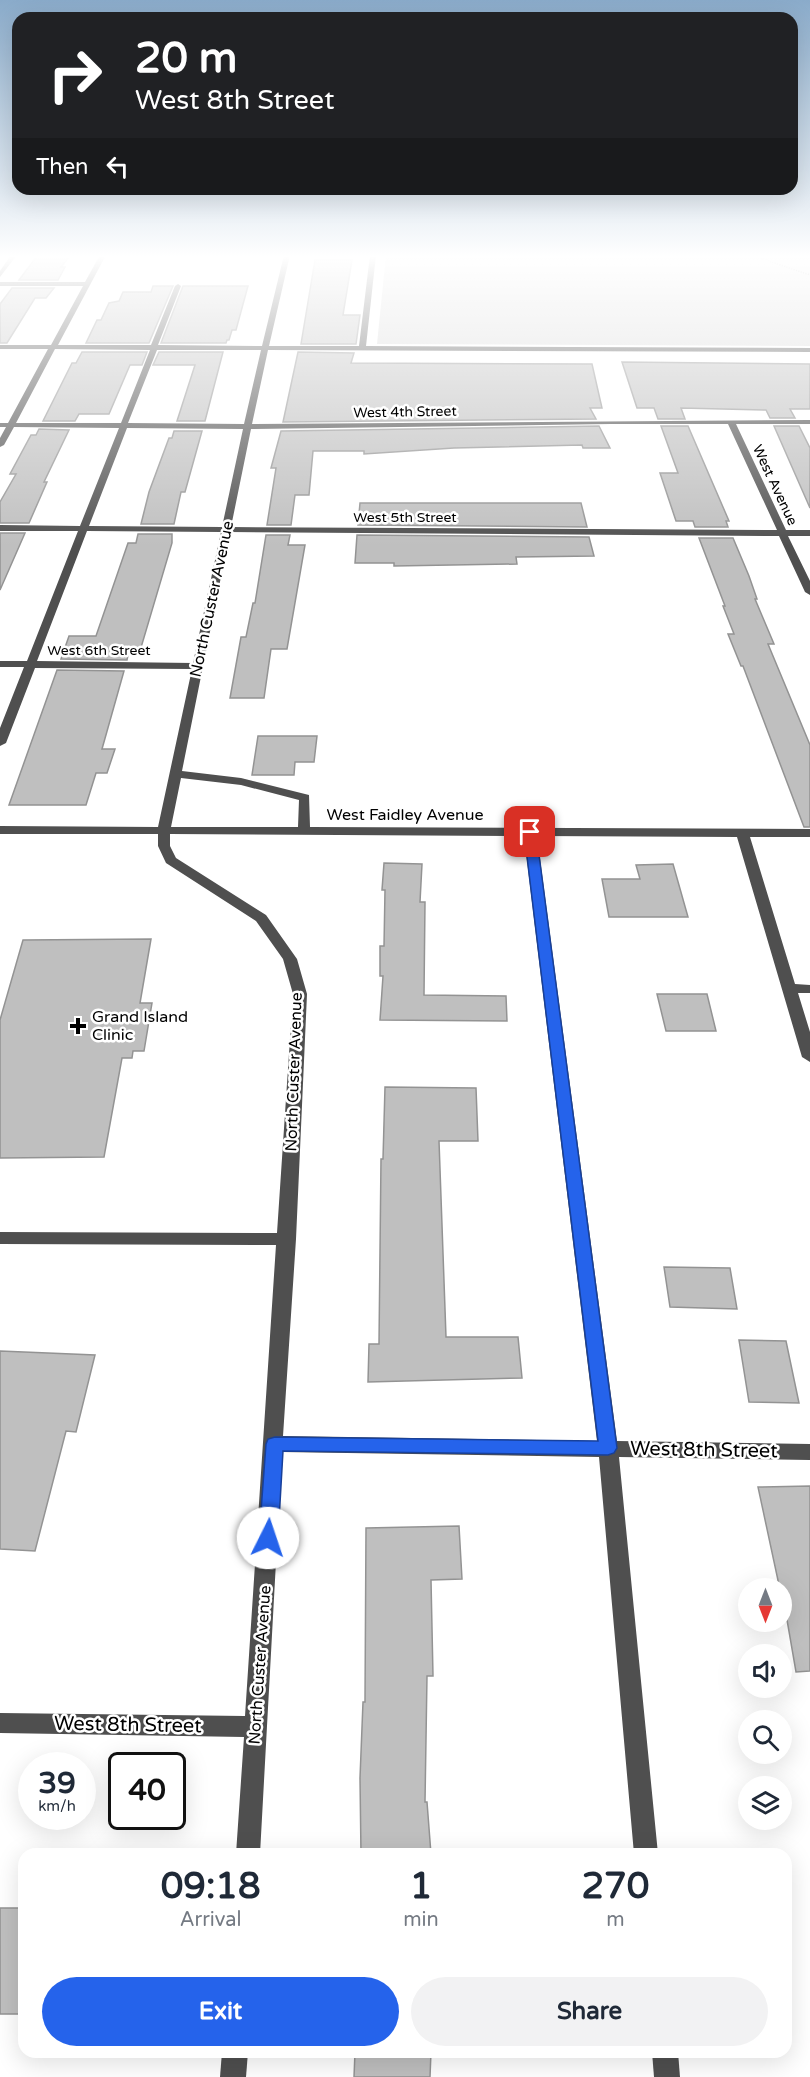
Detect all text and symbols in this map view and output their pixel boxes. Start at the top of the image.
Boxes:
text: 20 m [135,33,237,84]
icon: right [36,36,114,114]
text: West 8th Street [135,84,334,117]
icon: left [101,150,134,183]
text: Then [36,154,89,180]
street label: West 4th Street [353,403,457,421]
street label: West Avenue [749,442,801,528]
street label: West 5th Street [353,509,457,526]
street label: North Custer Avenue [186,519,238,679]
street label: West 6th Street [47,642,151,659]
street label: West Faidley Avenue [327,805,483,825]
pin [504,806,555,857]
icon: arrive [513,815,546,848]
street label: North Custer Avenue [281,992,307,1152]
place label: Grand Island Clinic [92,1007,188,1045]
marker: Grand Island Clinic [69,1017,87,1035]
street label: West 8th Street [630,1437,778,1463]
position arrow [236,1506,300,1570]
north arrow [738,1578,792,1632]
map controls [738,1578,792,1830]
street label: North Custer Avenue [244,1585,276,1745]
button: sound [738,1644,792,1698]
button: search [738,1710,792,1764]
street label: West 8th Street [54,1712,202,1738]
speed limit sign: 40 [108,1752,186,1830]
text: 39 [38,1765,76,1802]
button: layers [738,1776,792,1830]
text: km/h [38,1797,76,1815]
text: 09:18 [161,1865,261,1908]
text: 1 [410,1865,432,1908]
text: 270 [581,1865,649,1908]
text: Arrival [180,1908,242,1932]
text: min [403,1908,439,1932]
text: m [606,1908,625,1932]
button: Exit [42,1977,399,2046]
button: Share [411,1977,768,2046]

